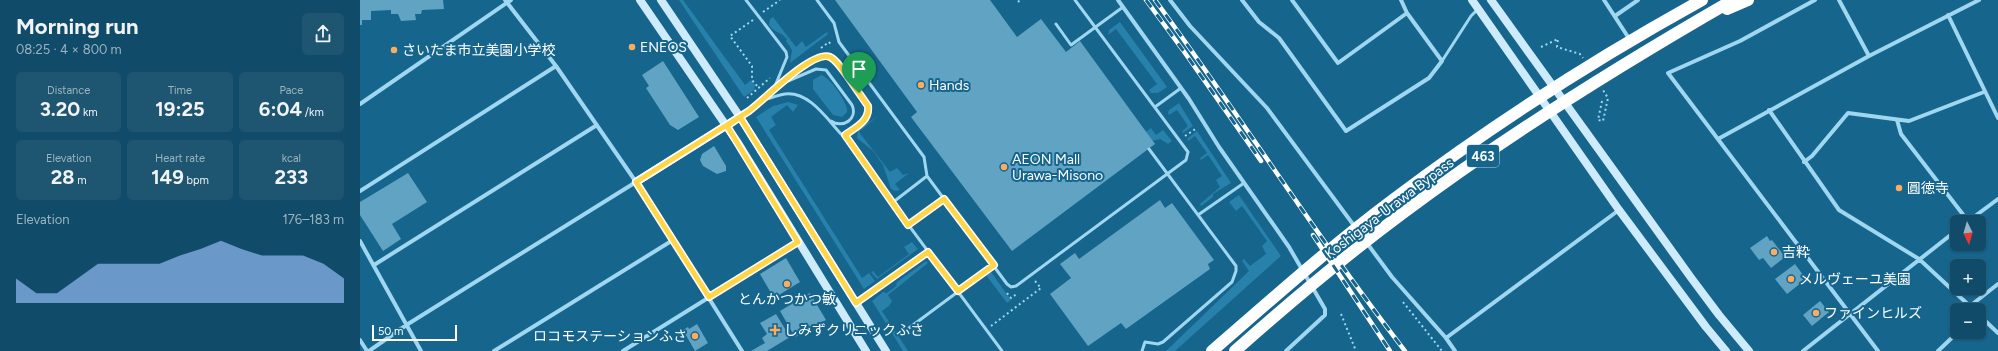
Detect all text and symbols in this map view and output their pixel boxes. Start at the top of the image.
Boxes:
text: Morning run [16,13,139,40]
button: share [302,13,344,55]
place label: ENEOS [640,39,687,56]
text: 08:25 · 4 × 800 m [16,42,122,57]
place label: さいたま市立美園小学校 [402,42,556,59]
marker: ENEOS [627,42,637,52]
marker: さいたま市立美園小学校 [389,45,399,55]
pin [842,52,876,93]
icon: arrive [848,58,870,80]
place label: Hands [929,77,969,94]
marker: Hands [916,80,926,90]
text: Distance [47,84,90,97]
text: Time [168,84,192,97]
text: Pace [279,84,303,97]
text: 3.20 [40,97,80,121]
text: 19:25 [155,97,205,121]
text: 6:04 [259,97,302,121]
text: km [80,106,98,119]
text: /km [302,106,324,119]
road number: 463 [1467,145,1499,167]
place label: AEON Mall Urawa-Misono [1012,151,1103,184]
text: Elevation [46,152,91,165]
text: Heart rate [155,152,205,165]
text: kcal [282,152,301,165]
street label: Koshigaya-Urawa Bypass [1321,154,1457,262]
marker: AEON Mall Urawa-Misono [999,162,1009,172]
text: 28 [51,165,75,189]
text: 149 [151,165,184,189]
text: 233 [274,165,308,189]
text: m [75,174,87,187]
text: bpm [184,174,209,187]
place label: 圓徳寺 [1907,180,1949,197]
marker: 圓徳寺 [1894,183,1904,193]
text: Elevation [16,212,69,227]
text: 176–183 m [282,212,344,227]
north arrow [1950,215,1986,251]
map controls [1950,215,1986,339]
place label: 吉粋 [1782,244,1810,261]
marker: 吉粋 [1769,247,1779,257]
button: + [1950,259,1986,295]
place label: メルヴェーユ美園 [1799,271,1911,288]
marker: メルヴェーユ美園 [1786,274,1796,284]
marker: とんかつかつ敏 [782,279,792,289]
place label: とんかつかつ敏 [738,291,836,308]
button: − [1950,303,1986,339]
place label: ファインヒルズ [1824,305,1922,322]
marker: ファインヒルズ [1811,308,1821,318]
place label: しみずクリニックふさ [784,322,924,339]
scale bar [372,323,457,342]
marker: しみずクリニックふさ [769,324,781,336]
text: 50 m [378,325,403,338]
place label: ロコモステーションふさ [533,328,687,345]
marker: ロコモステーションふさ [690,331,700,341]

